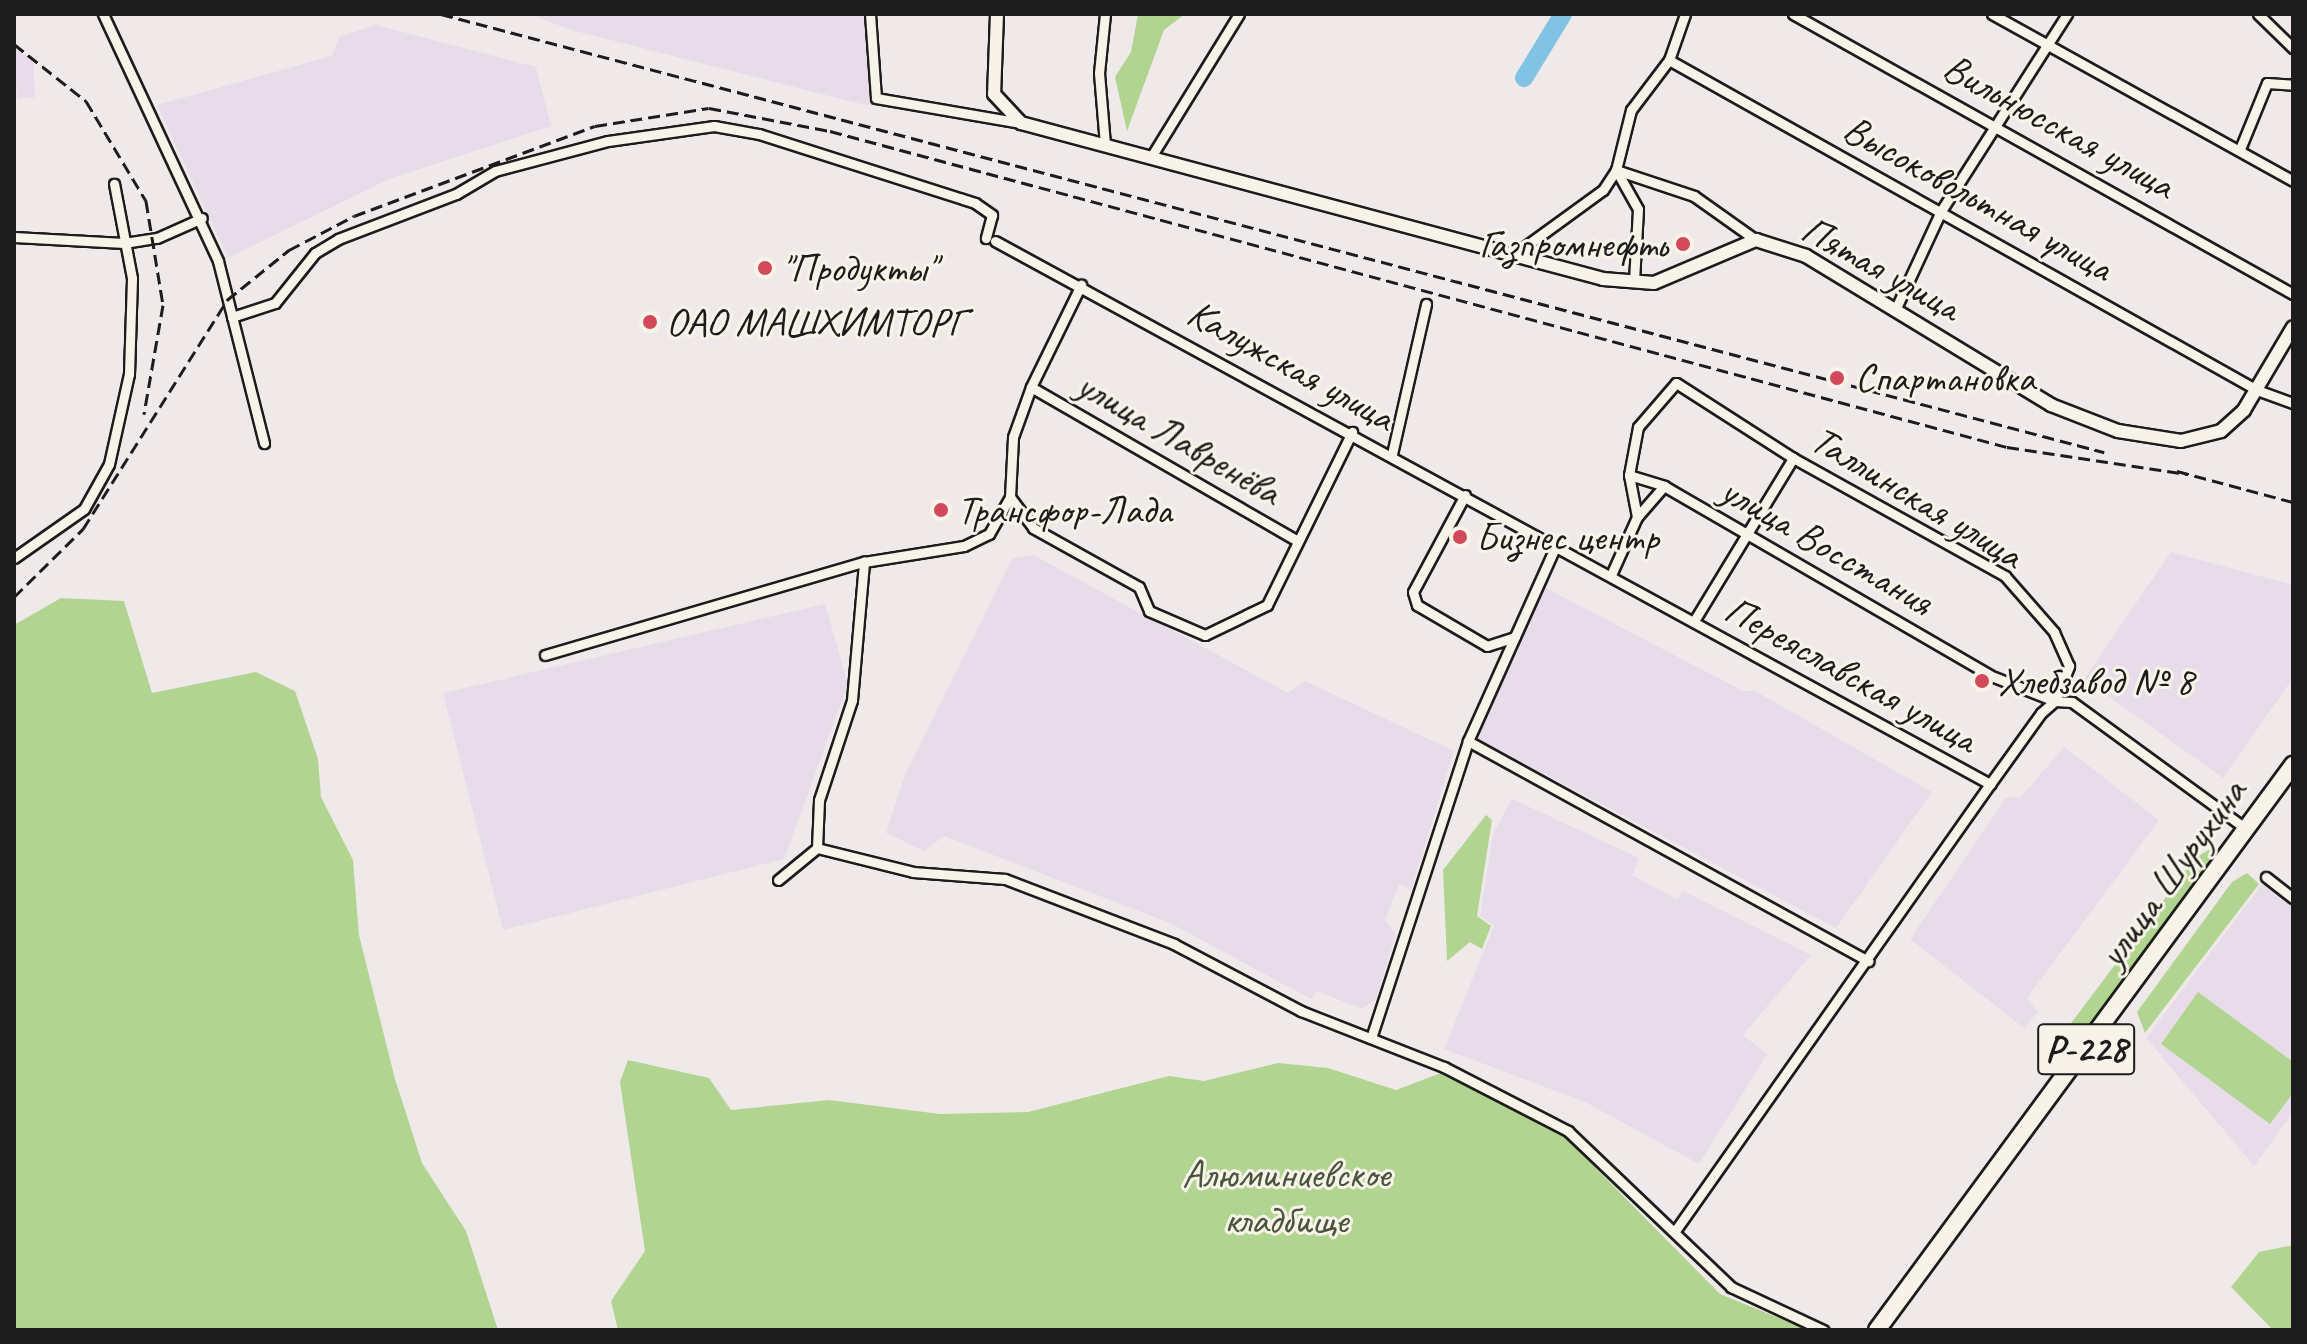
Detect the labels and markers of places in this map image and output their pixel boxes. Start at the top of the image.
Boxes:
place label: Газпромнефть [1479,220,1667,268]
marker: Газпромнефть [1674,235,1692,253]
place label: "Продукты" [781,244,936,292]
marker: "Продукты" [756,259,774,277]
place label: ОАО МАШХИМТОРГ [666,298,966,346]
marker: ОАО МАШХИМТОРГ [641,313,659,331]
place label: Спартановка [1855,354,2035,402]
marker: Спартановка [1826,367,1848,389]
place label: Трансфор-Лада [957,486,1172,534]
marker: Трансфор-Лада [932,501,950,519]
place label: Бизнес центр [1476,513,1659,561]
marker: Бизнес центр [1451,528,1469,546]
place label: Хлебзавод № 8 [1998,657,2193,705]
marker: Хлебзавод № 8 [1973,672,1991,690]

